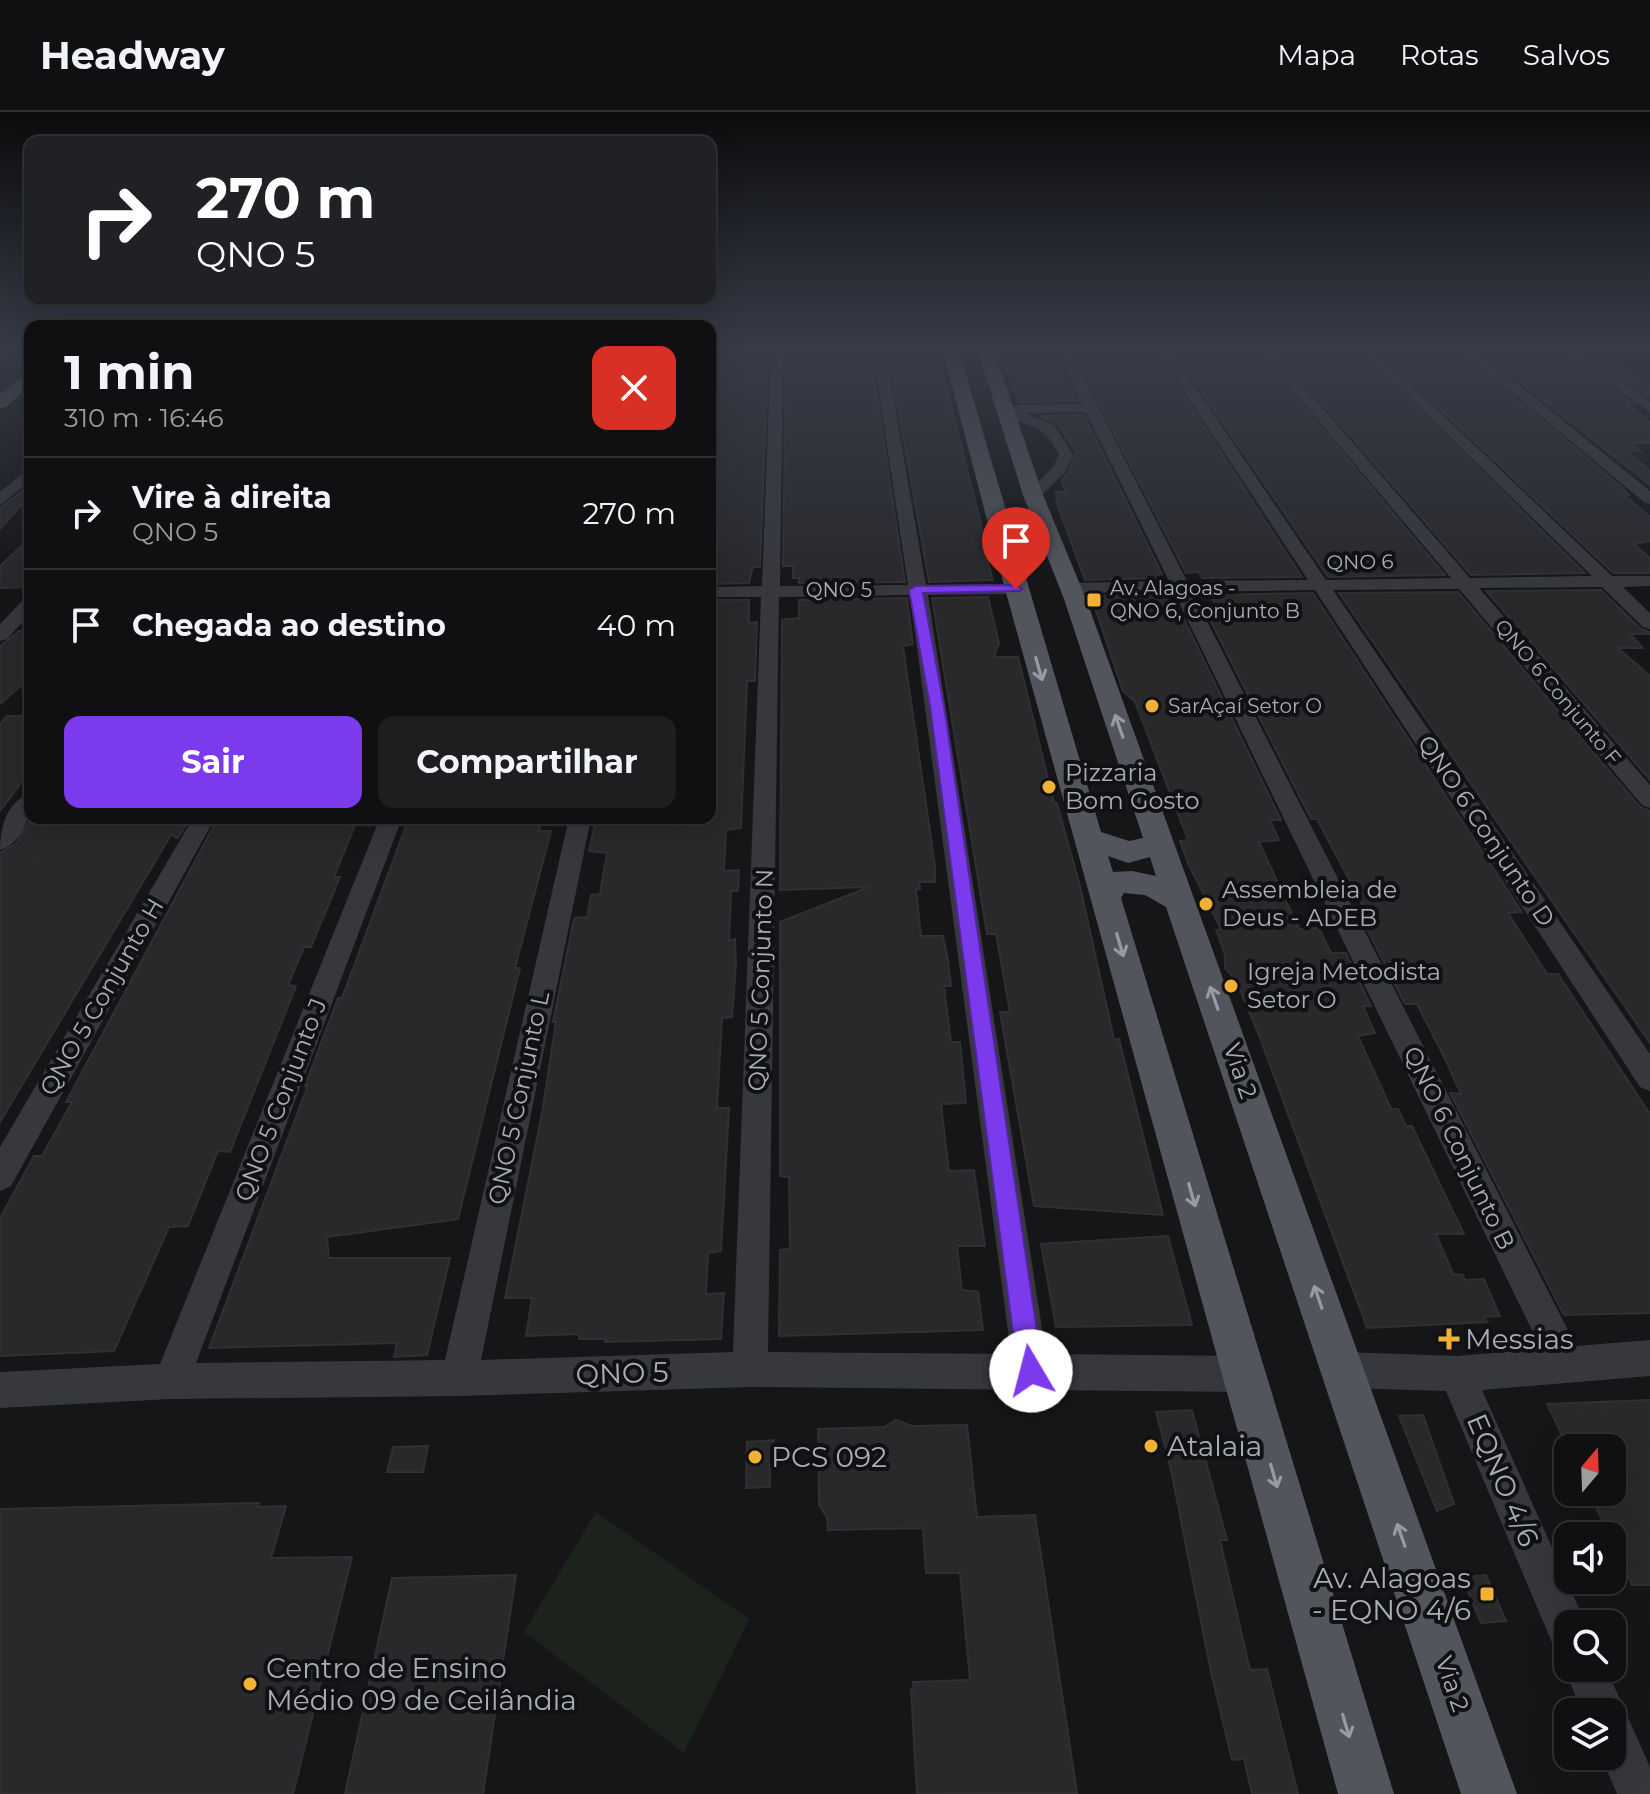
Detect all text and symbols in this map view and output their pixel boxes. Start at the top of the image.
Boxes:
text: Headway [40,32,225,79]
text: Mapa [1277,38,1356,72]
text: Rotas [1400,38,1479,72]
text: Salvos [1523,38,1610,72]
text: 270 m [196,164,375,232]
icon: right [64,168,168,272]
text: QNO 5 [196,232,315,276]
text: 1 min [64,343,194,401]
button: close [592,346,676,430]
text: 310 m · 16:46 [64,402,224,434]
text: Vire à direita [132,479,332,516]
icon: right [64,491,108,535]
text: 270 m [582,495,676,532]
pin [982,507,1050,589]
text: QNO 5 [132,516,218,548]
icon: arrive [994,519,1038,563]
street label: QNO 6 [1326,549,1394,575]
place label: Av. Alagoas - QNO 6, Conjunto B [1110,576,1300,623]
street label: QNO 5 [806,578,872,602]
marker: Av. Alagoas - QNO 6, Conjunto B [1085,591,1103,609]
icon: arrive [64,603,108,647]
text: Chegada ao destino [132,607,446,644]
text: 40 m [597,607,676,644]
street label: QNO 6 Conjunto F [1490,614,1626,770]
one-way arrow [1032,655,1047,681]
place label: SarAçaí Setor O [1168,694,1322,718]
marker: SarAçaí Setor O [1143,697,1161,715]
one-way arrow [1111,715,1125,739]
button: Sair [64,716,362,808]
button: Compartilhar [378,716,676,808]
street label: QNO 6 Conjunto D [1412,730,1561,932]
place label: Pizzaria Bom Gosto [1065,758,1200,815]
marker: Pizzaria Bom Gosto [1040,778,1058,796]
street label: QNO 5 Conjunto N [742,868,779,1092]
place label: Assembleia de Deus - ADEB [1222,875,1397,932]
street label: QNO 5 Conjunto H [33,893,170,1100]
marker: Assembleia de Deus - ADEB [1197,895,1215,913]
one-way arrow [1113,932,1128,958]
place label: Igreja Metodista Setor O [1247,957,1441,1014]
marker: Igreja Metodista Setor O [1222,977,1240,995]
one-way arrow [1206,986,1220,1011]
street label: QNO 5 Conjunto L [482,989,555,1207]
street label: QNO 5 Conjunto J [228,994,333,1206]
street label: Via 2 [1218,1039,1263,1102]
street label: QNO 6 Conjunto B [1398,1041,1521,1254]
one-way arrow [1186,1181,1201,1207]
one-way arrow [1310,1284,1325,1309]
place label: Messias [1465,1322,1574,1356]
position arrow [989,1329,1073,1413]
marker: Messias [1440,1330,1458,1348]
street label: QNO 5 [575,1354,669,1392]
street label: EQNO 4/6 [1460,1408,1546,1552]
place label: Atalaia [1167,1429,1262,1463]
north arrow [1554,1434,1626,1506]
map controls [1554,1434,1626,1770]
marker: Atalaia [1142,1437,1160,1455]
place label: PCS 092 [771,1440,887,1474]
marker: PCS 092 [746,1448,764,1466]
one-way arrow [1267,1462,1282,1488]
one-way arrow [1392,1522,1407,1547]
button: sound [1554,1522,1626,1594]
place label: Av. Alagoas - EQNO 4/6 [1312,1561,1471,1627]
marker: Av. Alagoas - EQNO 4/6 [1478,1585,1496,1603]
button: search [1554,1610,1626,1682]
place label: Centro de Ensino Médio 09 de Ceilândia [266,1651,577,1717]
street label: Via 2 [1430,1652,1475,1715]
marker: Centro de Ensino Médio 09 de Ceilândia [241,1675,259,1693]
button: layers [1554,1698,1626,1770]
one-way arrow [1339,1712,1354,1738]

